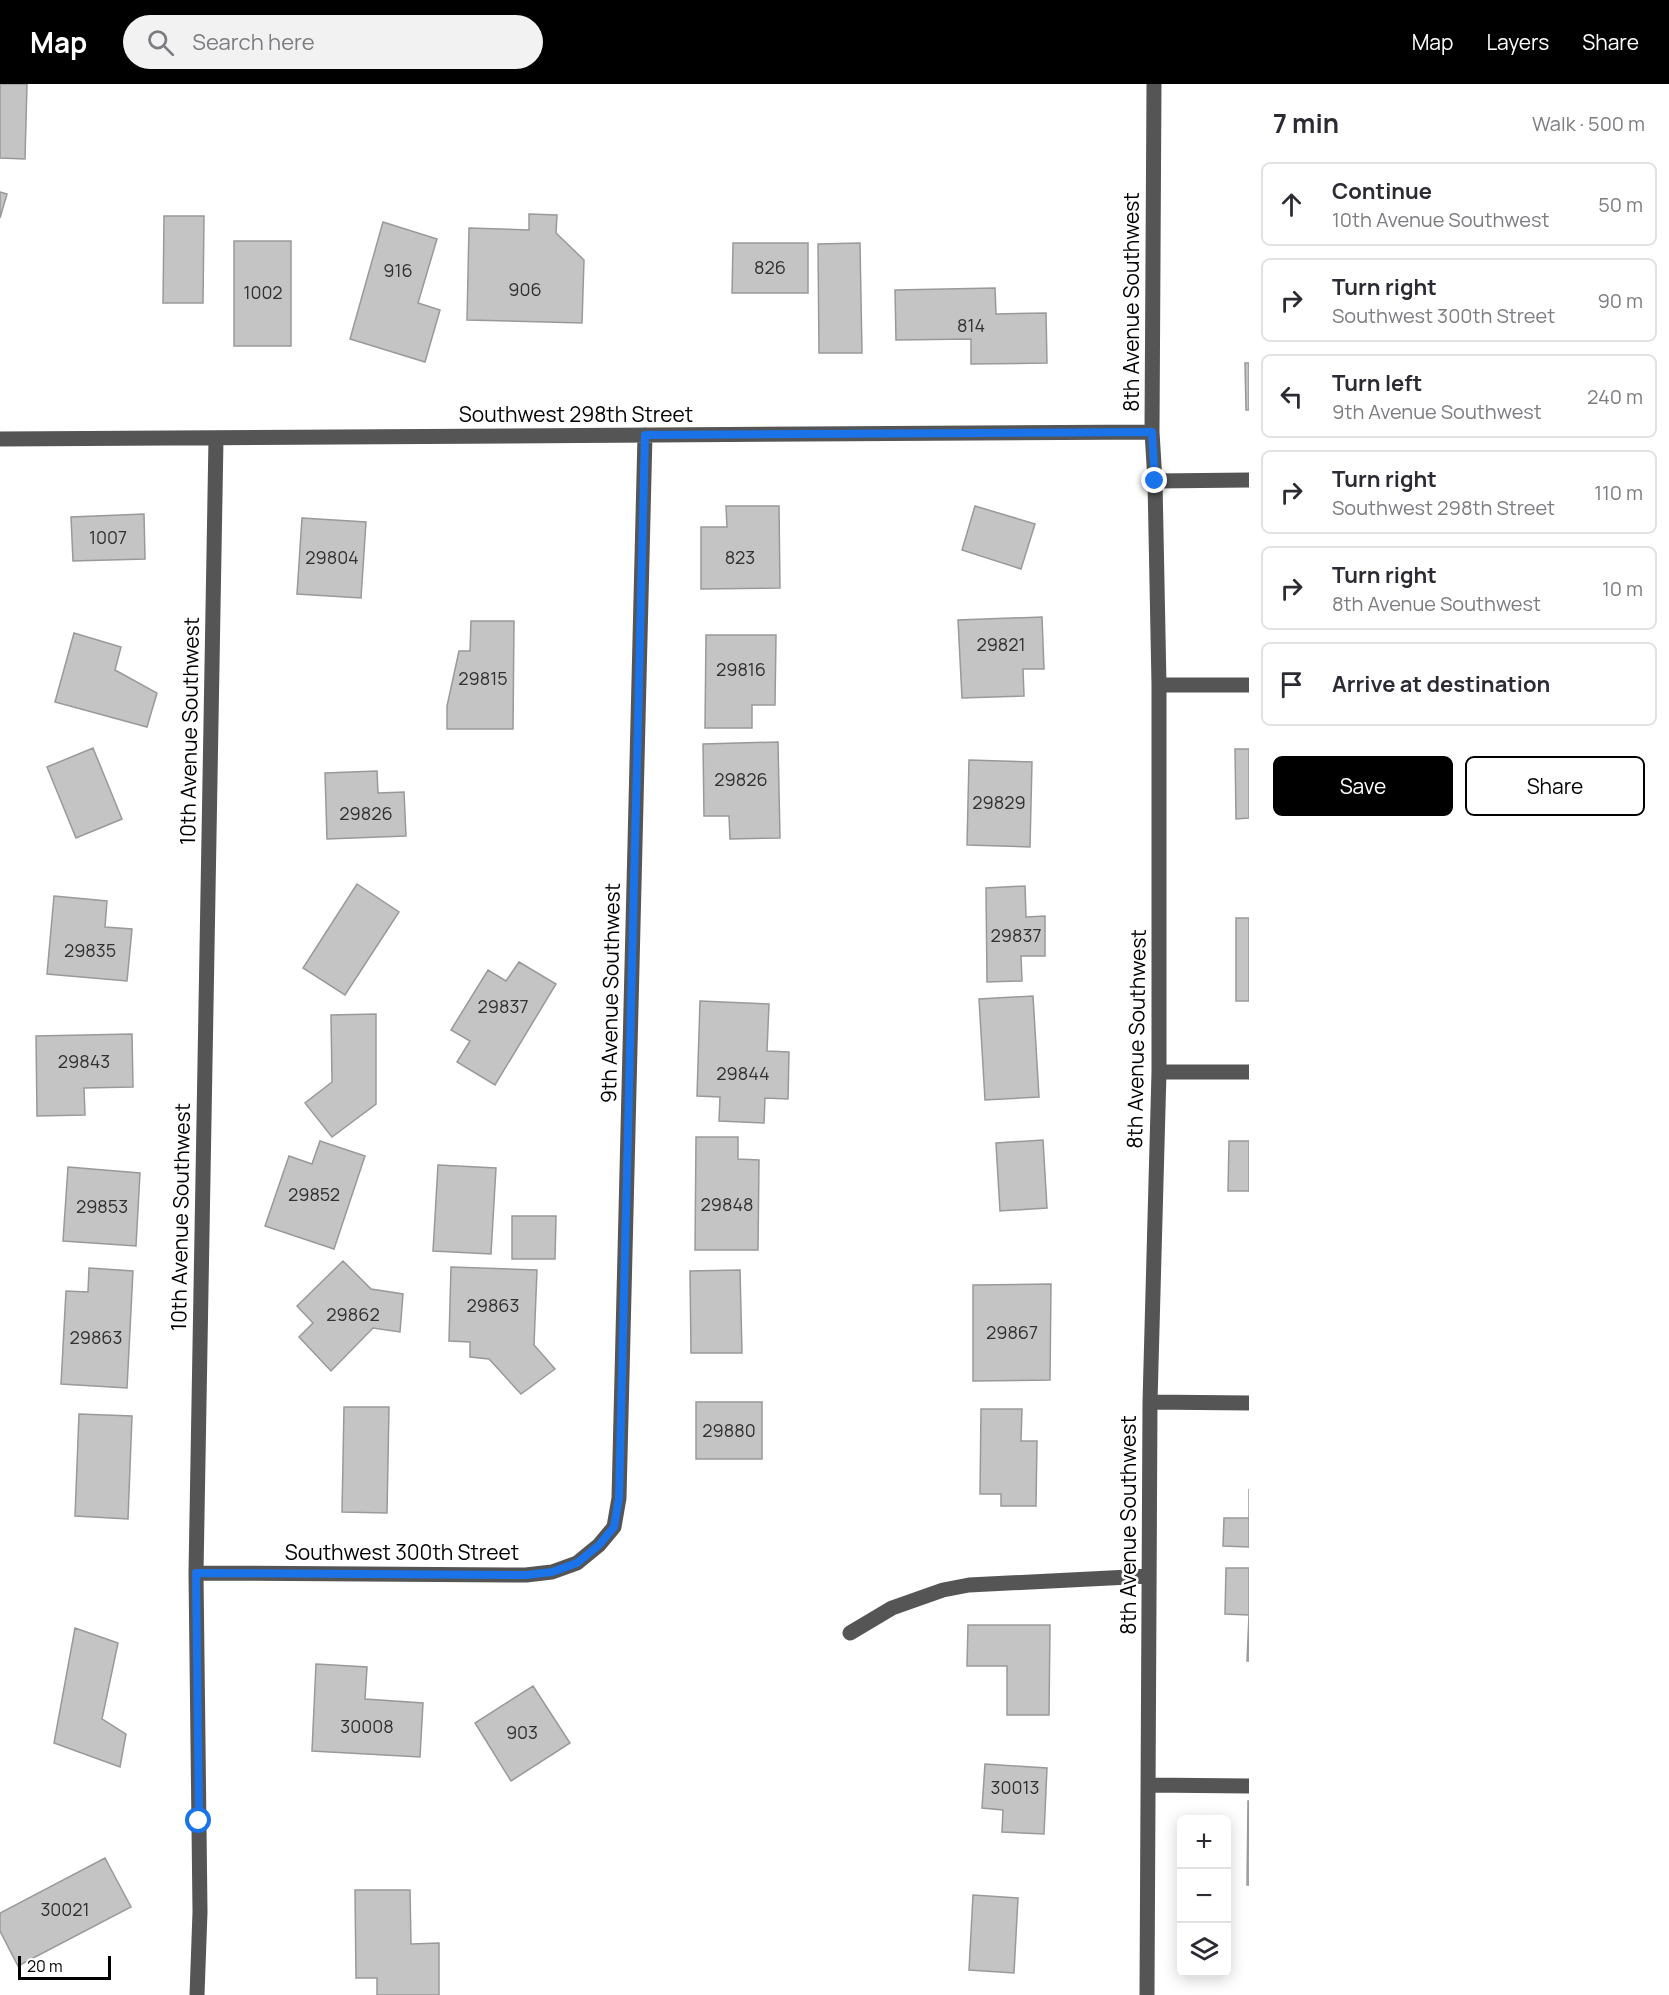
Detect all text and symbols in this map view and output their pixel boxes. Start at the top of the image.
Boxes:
search box [123,15,543,69]
text: Map [30,23,87,61]
icon: search [144,26,177,59]
text: Search here [192,27,315,57]
text: Map [1412,28,1453,56]
text: Layers [1486,28,1549,56]
text: Share [1582,28,1639,56]
text: 7 min [1273,105,1339,141]
text: Walk · 500 m [1532,110,1645,137]
text: Continue [1332,176,1432,206]
icon: ahead [1275,188,1308,221]
text: 50 m [1598,191,1643,218]
street label: 8th Avenue Southwest [1117,192,1145,412]
text: 10th Avenue Southwest [1332,206,1549,233]
house number: 826 [754,255,786,279]
house number: 916 [383,258,413,282]
text: Turn right [1332,272,1437,302]
house number: 906 [508,277,542,301]
house number: 1002 [243,280,283,304]
icon: right [1275,284,1308,317]
text: 90 m [1597,287,1643,314]
text: Southwest 300th Street [1332,302,1555,329]
house number: 814 [957,313,985,337]
text: Turn left [1332,368,1422,398]
icon: left [1275,380,1308,413]
text: 240 m [1587,383,1643,410]
text: 9th Avenue Southwest [1332,398,1542,425]
street label: Southwest 298th Street [459,400,693,428]
text: Turn right [1332,464,1437,494]
route end [1141,467,1167,493]
icon: right [1275,476,1308,509]
text: 110 m [1594,479,1643,506]
text: Southwest 298th Street [1332,494,1555,521]
house number: 1007 [89,525,127,549]
house number: 29804 [305,545,359,569]
house number: 823 [725,545,755,569]
text: Turn right [1332,560,1437,590]
icon: right [1275,572,1308,605]
text: 10 m [1602,575,1643,602]
text: 8th Avenue Southwest [1332,590,1541,617]
street label: 10th Avenue Southwest [173,617,205,845]
house number: 29821 [976,632,1026,656]
house number: 29816 [716,657,766,681]
house number: 29815 [458,666,508,690]
icon: arrive [1275,668,1308,701]
text: Arrive at destination [1332,669,1550,699]
button: Save [1273,756,1453,816]
button: Share [1465,756,1645,816]
house number: 29826 [714,767,768,791]
house number: 29829 [972,790,1026,814]
house number: 29826 [339,801,393,825]
street label: 9th Avenue Southwest [594,883,626,1103]
house number: 29837 [991,923,1041,947]
street label: 8th Avenue Southwest [1120,929,1152,1149]
house number: 29835 [64,938,116,962]
house number: 29837 [478,994,528,1018]
house number: 29843 [58,1049,110,1073]
house number: 29844 [716,1061,770,1085]
street label: 10th Avenue Southwest [164,1103,196,1331]
house number: 29852 [288,1182,340,1206]
house number: 29848 [701,1192,753,1216]
house number: 29853 [76,1194,128,1218]
house number: 29863 [466,1293,520,1317]
house number: 29862 [326,1302,380,1326]
house number: 29867 [986,1320,1038,1344]
house number: 29863 [69,1325,123,1349]
street label: 8th Avenue Southwest [1114,1415,1142,1635]
house number: 29880 [702,1418,756,1442]
street label: Southwest 300th Street [285,1538,519,1566]
house number: 30008 [340,1714,394,1738]
house number: 903 [506,1720,538,1744]
house number: 30013 [991,1775,1039,1799]
route start [185,1807,211,1833]
map controls [1177,1815,1231,1977]
button: + [1177,1815,1231,1869]
button: − [1177,1869,1231,1923]
house number: 30021 [40,1897,90,1921]
button: layers [1177,1923,1231,1977]
scale bar [18,1953,111,1980]
text: 20 m [27,1955,63,1977]

